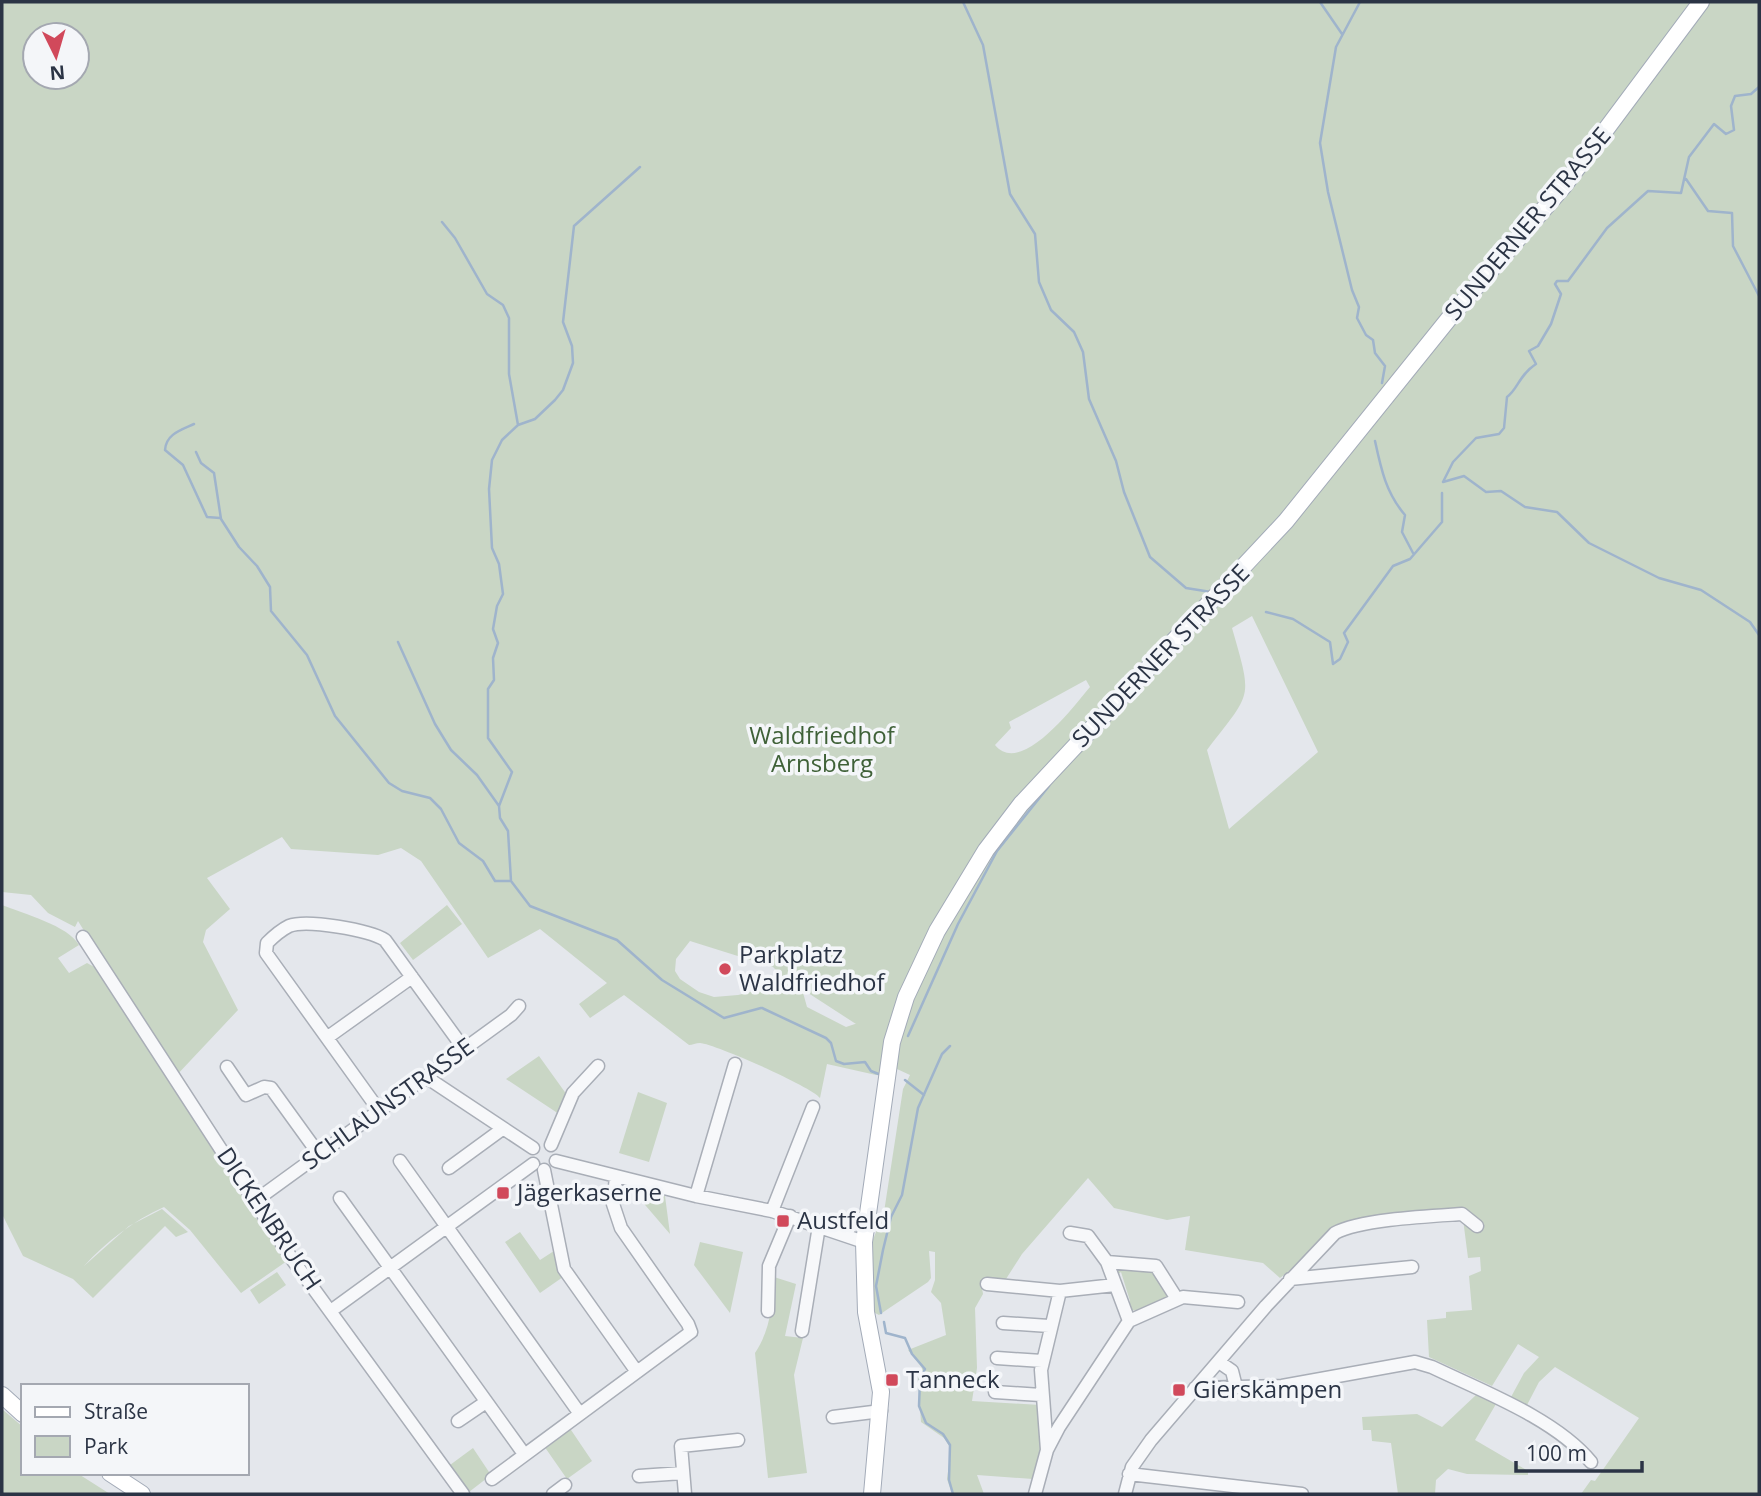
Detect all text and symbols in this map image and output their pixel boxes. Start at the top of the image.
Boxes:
north arrow [21,21,91,91]
text: N [49,59,66,87]
street label: SUNDERNER STRASSE [1436,119,1618,327]
street label: SUNDERNER STRASSE [1064,556,1256,754]
park label: Waldfriedhof Arnsberg [749,718,897,779]
place label: Parkplatz Waldfriedhof [739,937,886,998]
marker: Parkplatz Waldfriedhof [717,961,733,977]
street label: SCHLAUNSTRASSE [294,1029,480,1176]
street label: DICKENBRUCH [210,1140,330,1296]
place label: Jägerkaserne [515,1175,662,1208]
marker: Jägerkaserne [495,1185,511,1201]
place label: Austfeld [797,1203,889,1236]
marker: Austfeld [775,1213,791,1229]
place label: Tanneck [906,1362,1000,1395]
marker: Tanneck [884,1372,900,1388]
place label: Gierskämpen [1193,1372,1342,1405]
marker: Gierskämpen [1171,1382,1187,1398]
legend [21,1384,248,1475]
text: Straße [84,1397,148,1425]
scale bar [1516,1430,1642,1474]
text: Park [84,1432,128,1460]
text: 100 m [1526,1439,1587,1467]

